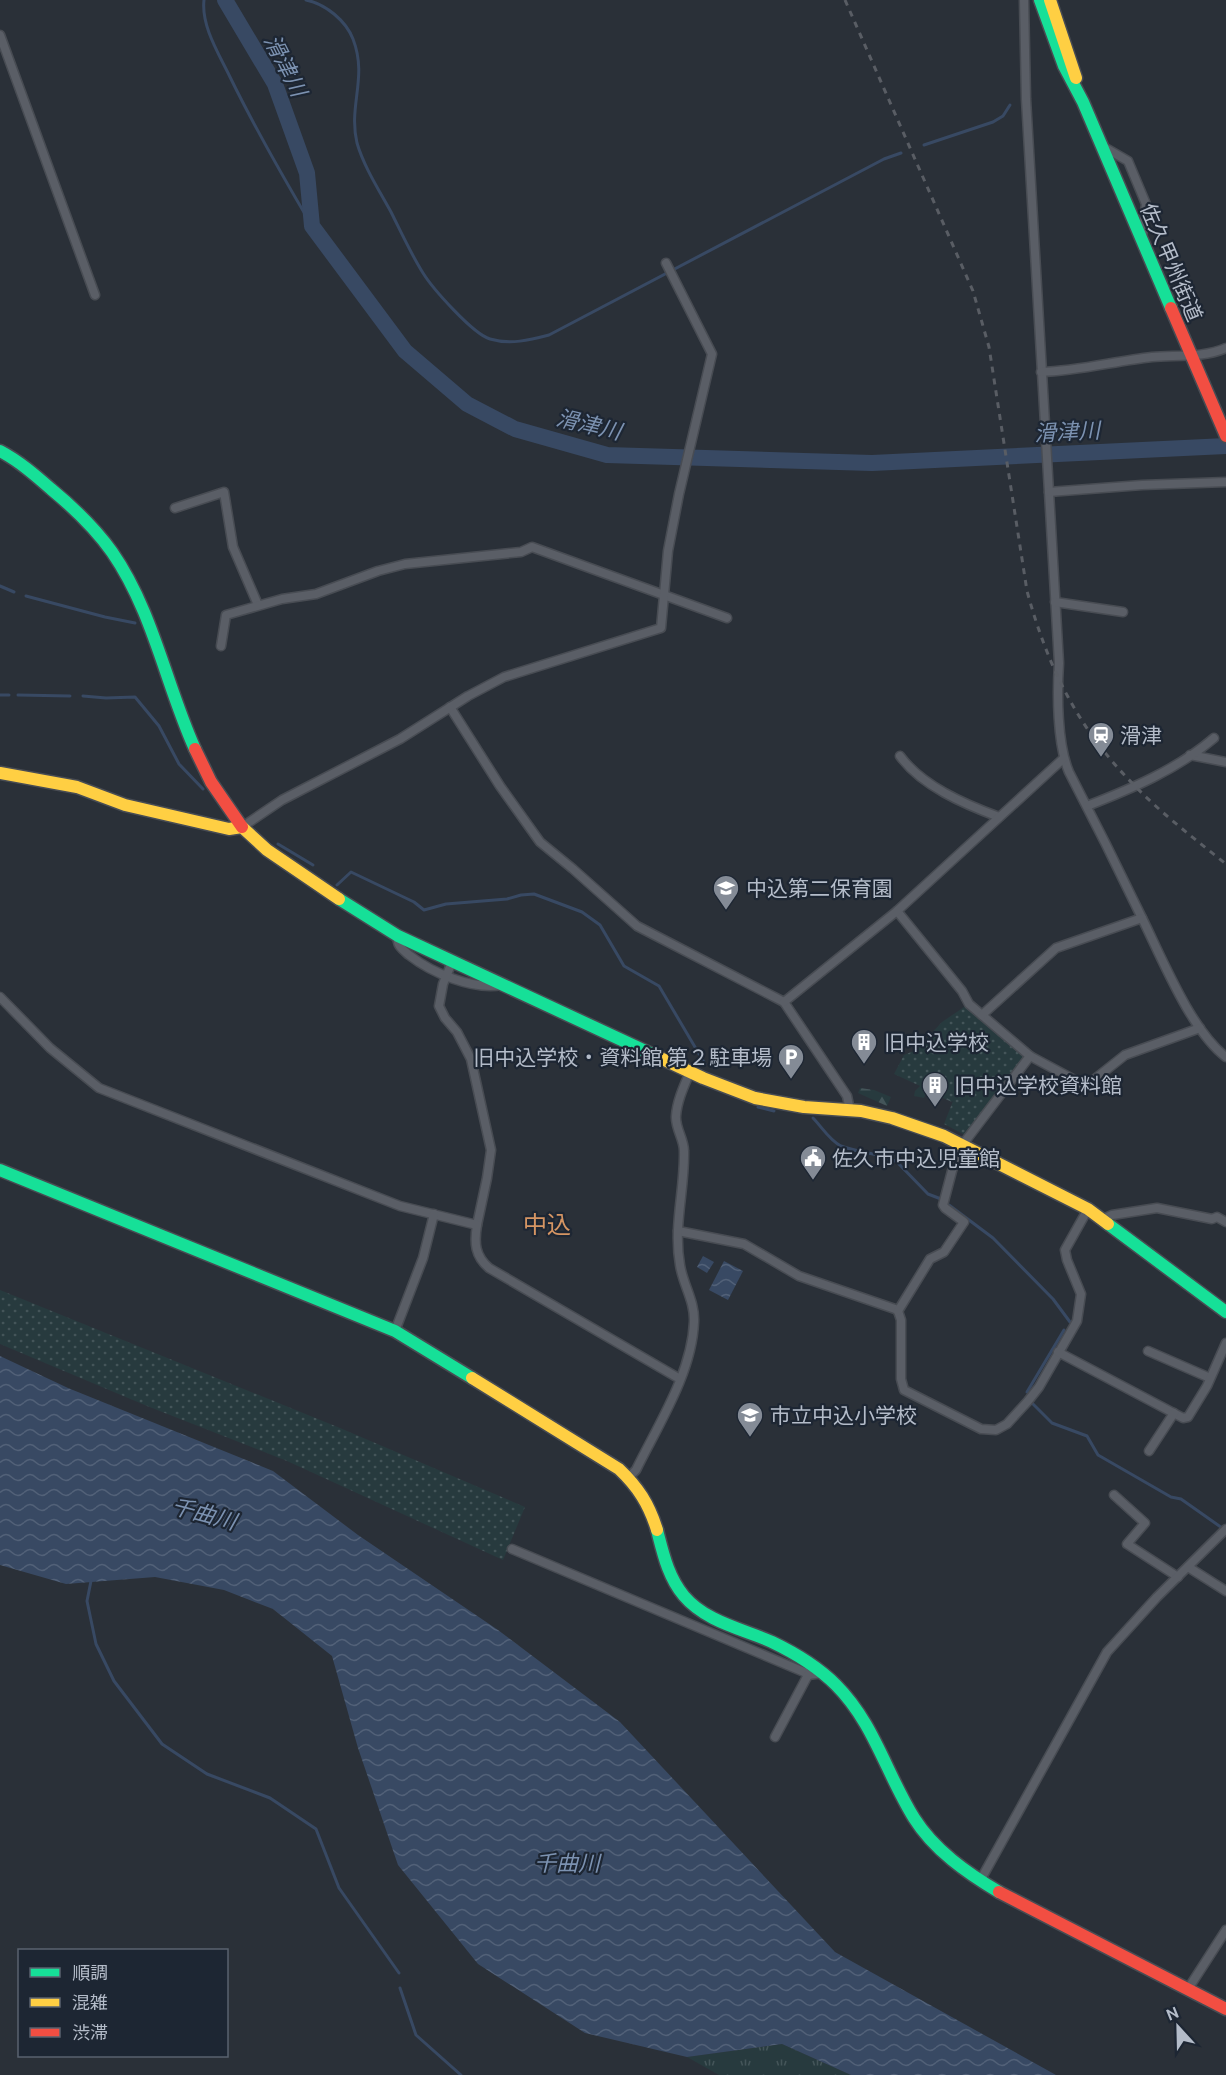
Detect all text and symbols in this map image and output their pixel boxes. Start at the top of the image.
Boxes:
water label: 滑津川 [260,30,313,102]
street label: 佐久甲州街道 [1136,199,1208,325]
water label: 滑津川 [554,404,626,444]
water label: 滑津川 [1033,417,1103,445]
station icon: 滑津 [1086,720,1116,758]
place label: 滑津 [1120,723,1162,747]
school or university icon: 中込第二保育園 [711,873,741,911]
place label: 中込第二保育園 [746,876,893,900]
building icon: 旧中込学校 [849,1027,879,1065]
place label: 旧中込学校 [884,1030,989,1054]
parking icon: 旧中込学校・資料館 第２駐車場 [776,1042,806,1080]
place label: 旧中込学校・資料館 第２駐車場 [473,1045,772,1069]
building icon: 旧中込学校資料館 [920,1070,950,1108]
place label: 旧中込学校資料館 [954,1073,1122,1097]
public building icon: 佐久市中込児童館 [798,1143,828,1181]
place label: 佐久市中込児童館 [832,1146,1000,1170]
district label: 中込 [523,1211,571,1238]
school or university icon: 市立中込小学校 [735,1400,765,1438]
place label: 市立中込小学校 [770,1403,917,1427]
water label: 千曲川 [169,1492,241,1534]
water label: 千曲川 [534,1850,602,1875]
legend [18,1949,228,2057]
text: 順調 [72,1962,108,1982]
text: 混雑 [72,1992,108,2012]
north arrow [1148,1997,1208,2057]
text: N [1163,2003,1181,2024]
text: 渋滞 [72,2022,108,2042]

